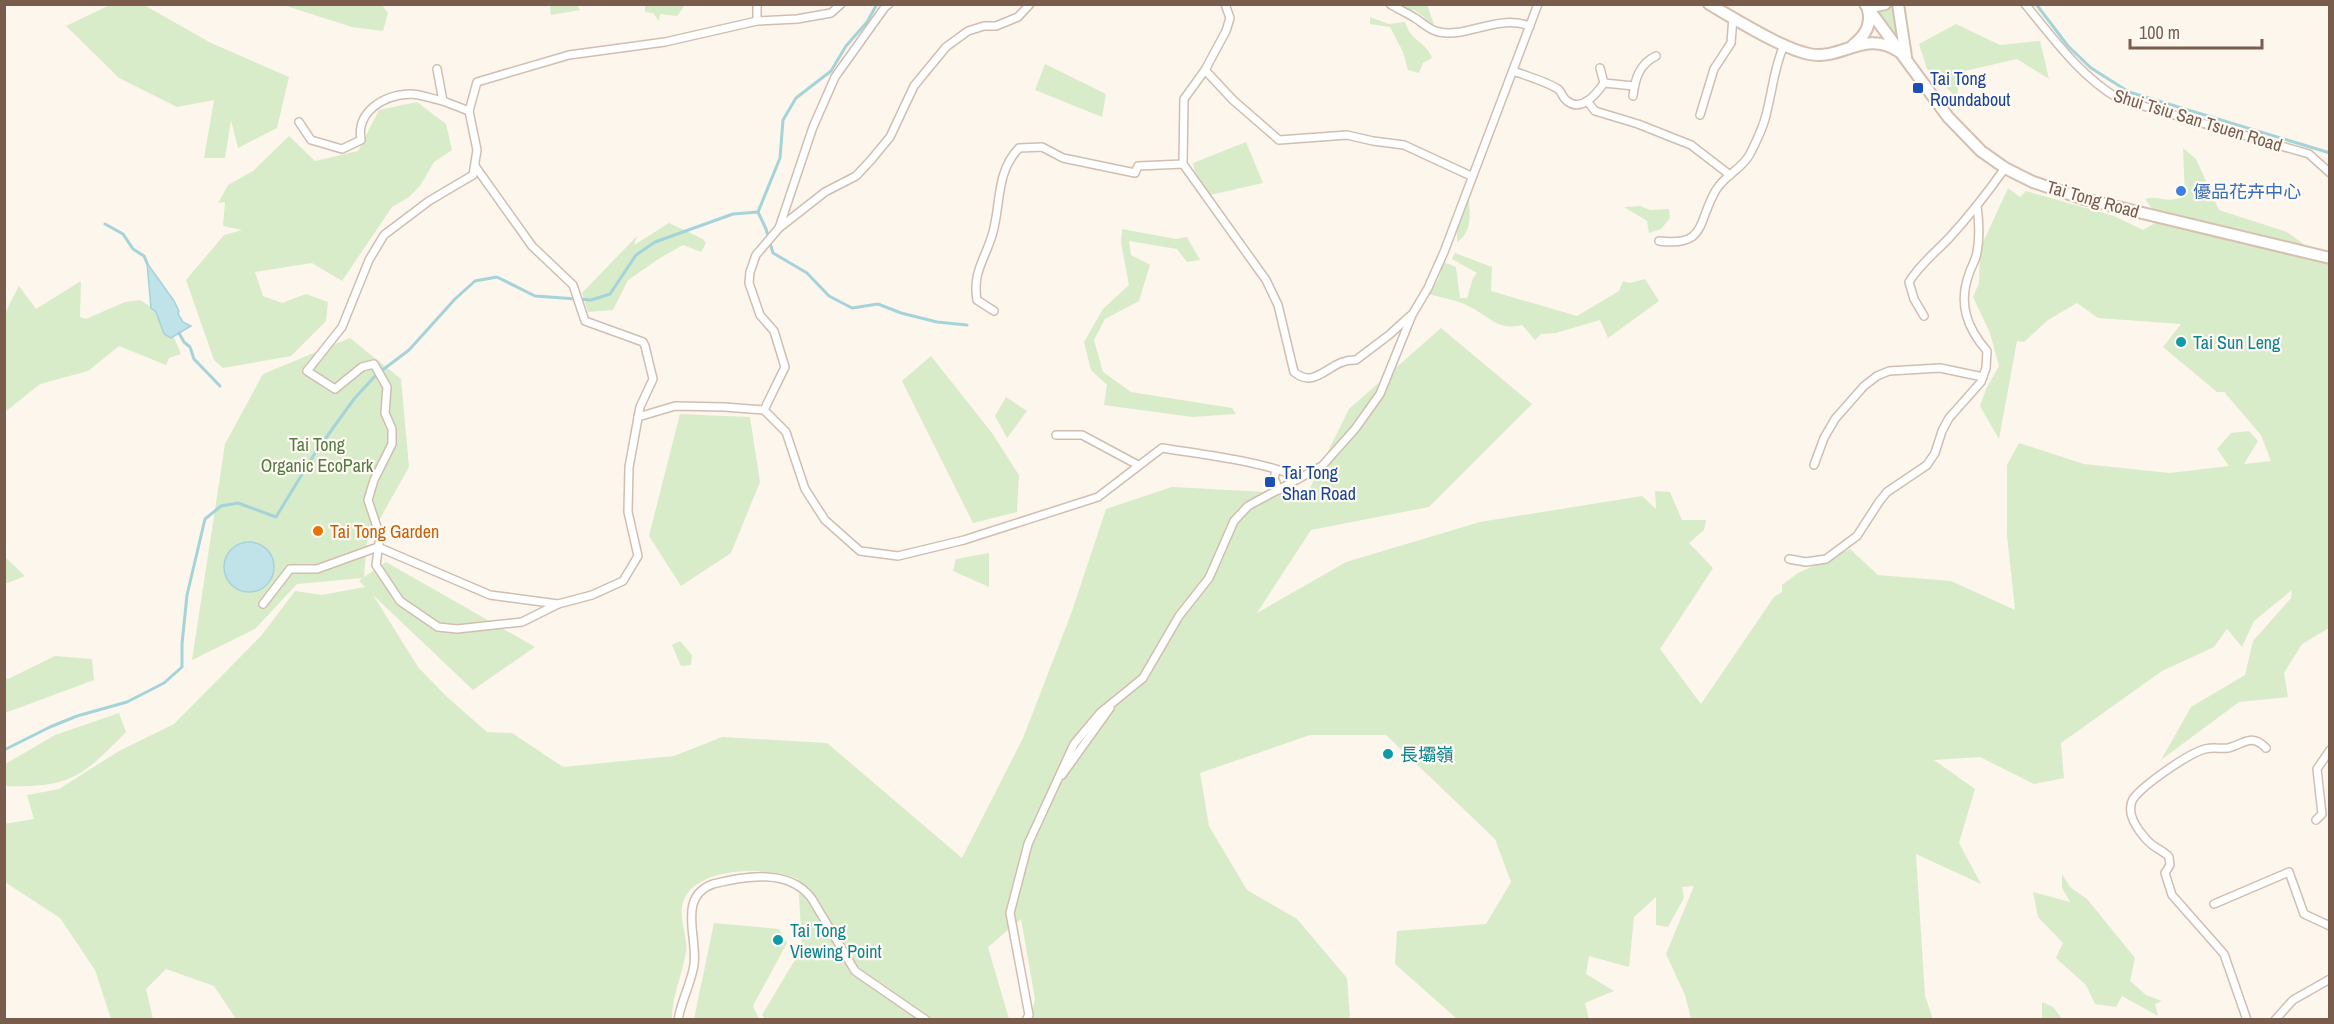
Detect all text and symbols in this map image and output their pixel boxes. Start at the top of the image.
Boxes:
scale bar [2130,12,2262,50]
text: 100 m [2139,20,2180,45]
place label: Tai Tong Roundabout [1930,66,2010,112]
marker: Tai Tong Roundabout [1911,81,1925,95]
street label: Shui Tsiu San Tsuen Road [2111,82,2285,158]
street label: Tai Tong Road [2044,174,2142,224]
place label: 優品花卉中心 [2193,179,2301,204]
marker: 優品花卉中心 [2174,184,2188,198]
place label: Tai Sun Leng [2193,330,2281,355]
marker: Tai Sun Leng [2174,335,2188,349]
park label: Tai Tong Organic EcoPark [261,432,374,478]
place label: Tai Tong Shan Road [1282,460,1356,506]
marker: Tai Tong Shan Road [1263,475,1277,489]
place label: Tai Tong Garden [330,519,439,544]
marker: Tai Tong Garden [311,524,325,538]
place label: 長壩嶺 [1400,742,1454,767]
marker: 長壩嶺 [1381,747,1395,761]
place label: Tai Tong Viewing Point [790,918,882,964]
marker: Tai Tong Viewing Point [771,933,785,947]

